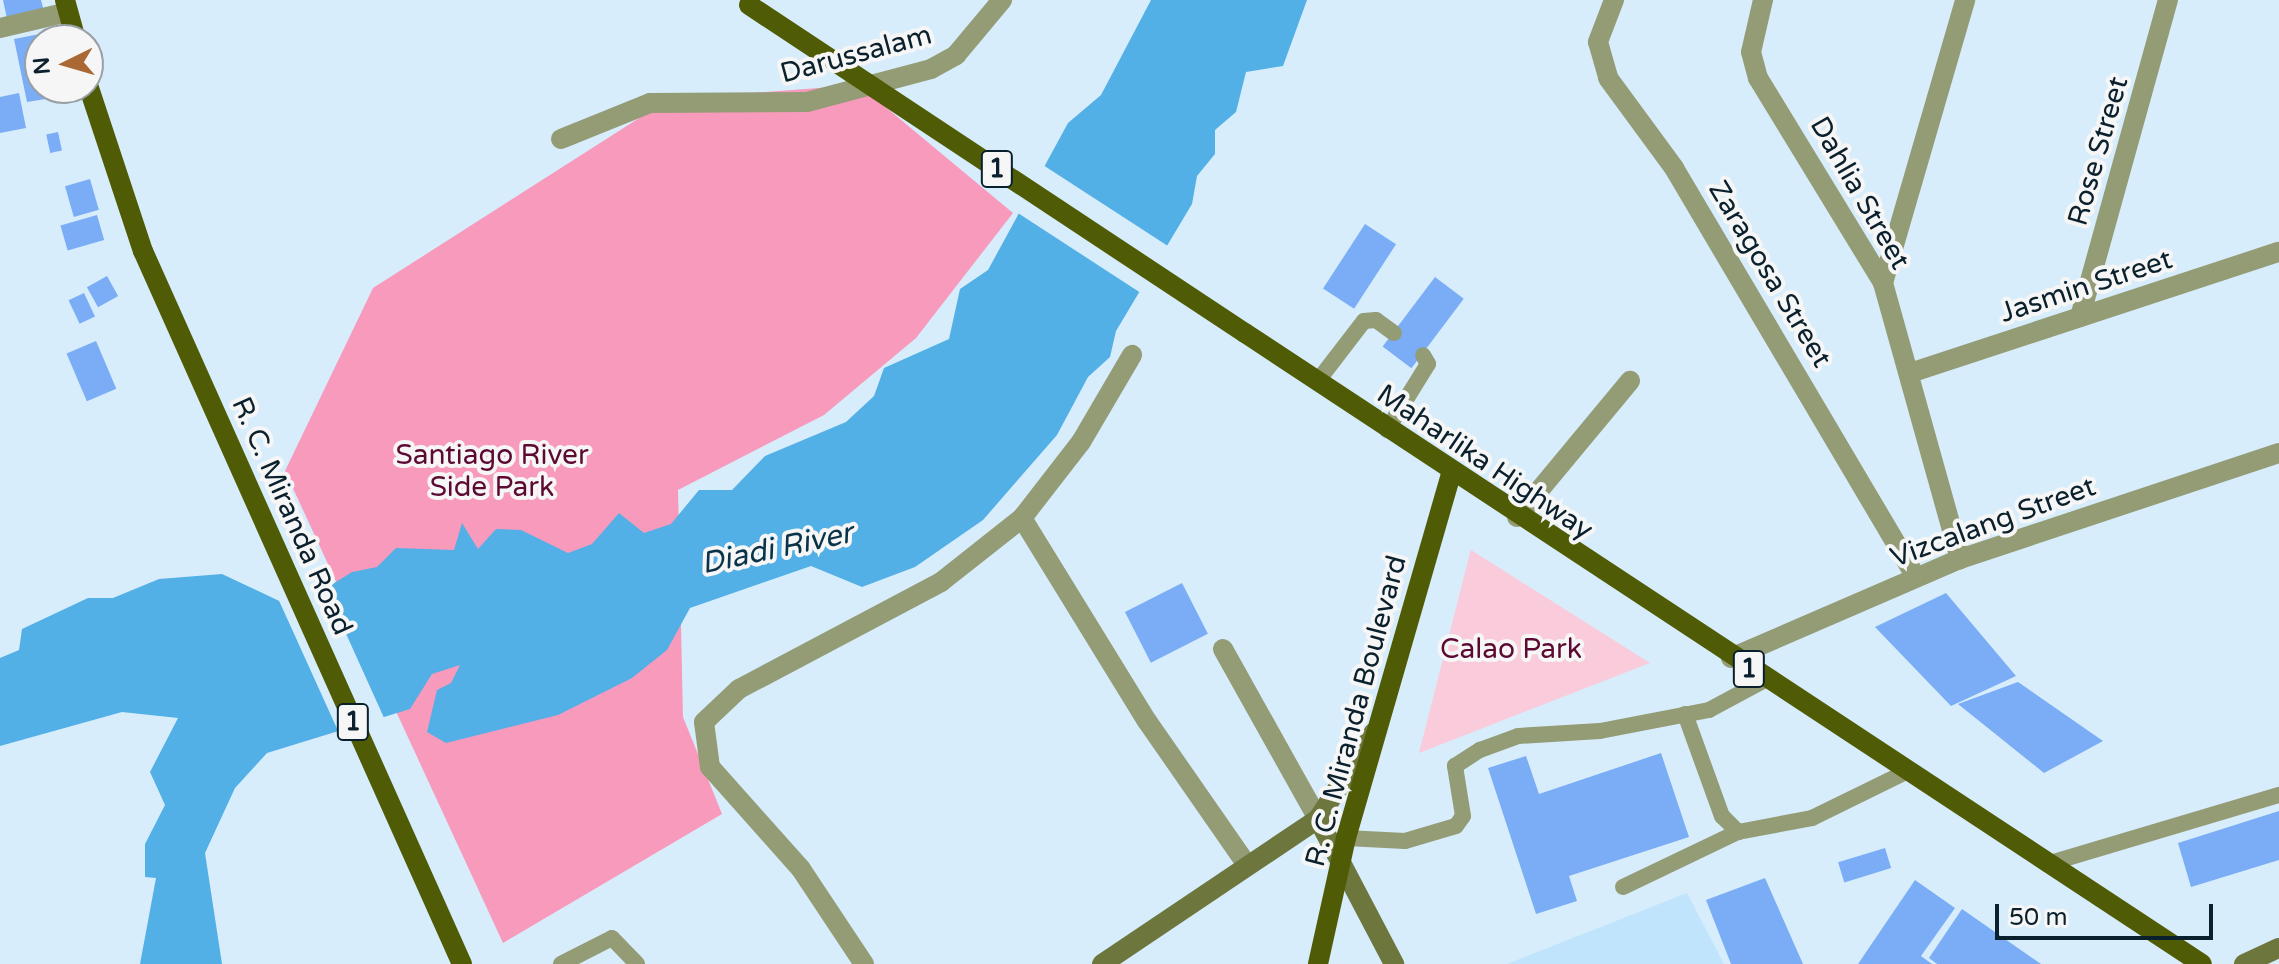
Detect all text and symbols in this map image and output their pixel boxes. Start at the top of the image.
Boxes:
street label: Darussalam [777,18,935,90]
north arrow [24,24,104,104]
text: N [28,56,56,76]
street label: Rose Street [2061,73,2135,229]
street label: Dahlia Street [1803,111,1917,275]
road number: 1 [979,147,1015,191]
street label: Zaragosa Street [1701,175,1839,373]
street label: Jasmin Street [1996,242,2176,330]
street label: Maharlika Highway [1371,377,1599,547]
street label: R. C. Miranda Road [224,392,360,640]
park label: Santiago River Side Park [395,438,589,504]
street label: Vizcalang Street [1886,469,2100,575]
water label: Diadi River [698,515,856,583]
street label: R. C. Miranda Boulevard [1298,552,1414,870]
park label: Calao Park [1440,632,1582,666]
road number: 1 [1731,647,1767,691]
road number: 1 [335,700,371,744]
scale bar [1999,888,2217,938]
text: 50 m [2009,903,2067,932]

